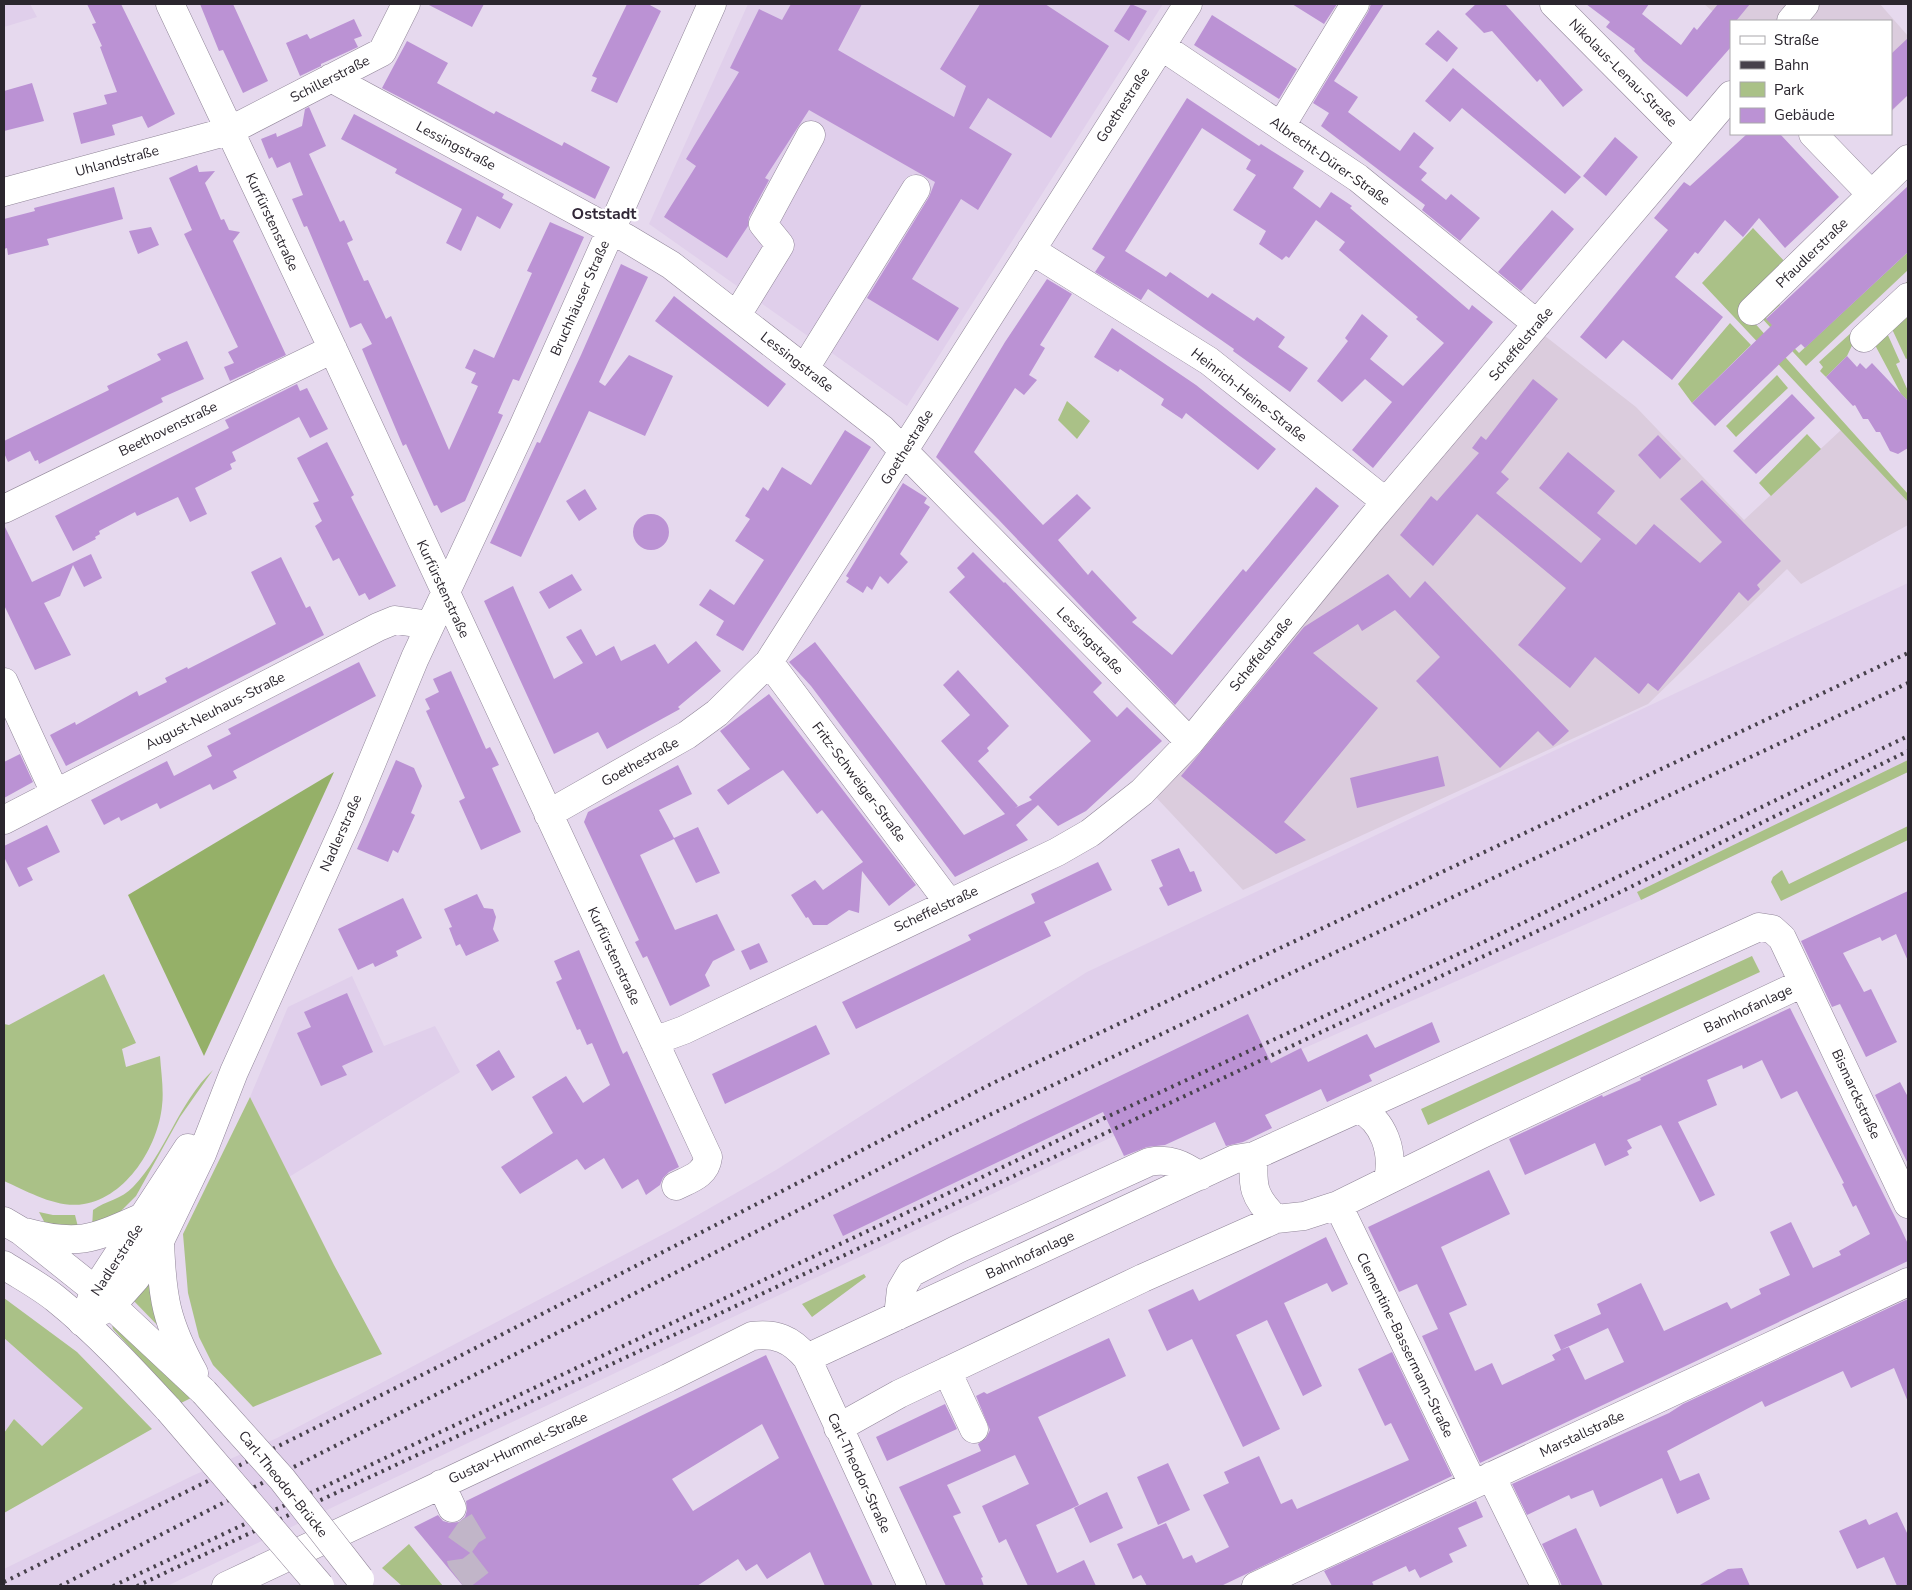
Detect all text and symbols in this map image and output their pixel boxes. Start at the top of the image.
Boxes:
street label: Nikolaus-Lenau-Straße [1565,15,1681,131]
legend [1730,20,1892,135]
text: Straße [1774,30,1819,50]
street label: Schillerstraße [287,51,373,107]
text: Bahn [1774,55,1809,75]
street label: Goethestraße [1092,64,1154,146]
text: Park [1774,80,1804,100]
text: Gebäude [1774,105,1835,125]
street label: Albrecht-Dürer-Straße [1266,112,1394,210]
street label: Lessingstraße [413,117,499,175]
street label: Uhlandstraße [73,141,161,181]
street label: Kurfürstenstraße [241,170,303,274]
district label: Oststadt [572,203,637,225]
street label: Pfaudlerstraße [1772,214,1852,292]
street label: Bruchhäuser Straße [546,237,614,359]
street label: Scheffelstraße [1485,303,1557,385]
street label: Lessingstraße [757,327,837,397]
street label: Heinrich-Heine-Straße [1187,344,1311,446]
street label: Beethovenstraße [116,397,220,461]
street label: Goethestraße [876,406,938,488]
street label: Kurfürstenstraße [412,537,474,641]
street label: Lessingstraße [1052,603,1128,679]
street label: Scheffelstraße [1225,613,1297,695]
street label: August-Neuhaus-Straße [142,667,288,755]
street label: Fritz-Schweiger-Straße [808,718,910,846]
street label: Goethestraße [598,733,682,791]
street label: Nadlerstraße [316,792,366,874]
street label: Scheffelstraße [891,881,981,937]
street label: Kurfürstenstraße [583,904,645,1008]
street label: Bahnhofanlage [1701,980,1795,1038]
street label: Bismarckstraße [1827,1046,1885,1142]
street label: Nadlerstraße [87,1220,147,1300]
street label: Bahnhofanlage [983,1226,1077,1284]
street label: Clementine-Bassermann-Straße [1352,1249,1458,1441]
street label: Marstallstraße [1537,1406,1627,1462]
street label: Gustav-Hummel-Straße [445,1407,591,1489]
street label: Carl-Theodor-Straße [823,1410,895,1536]
street label: Carl-Theodor-Brücke [234,1427,332,1541]

